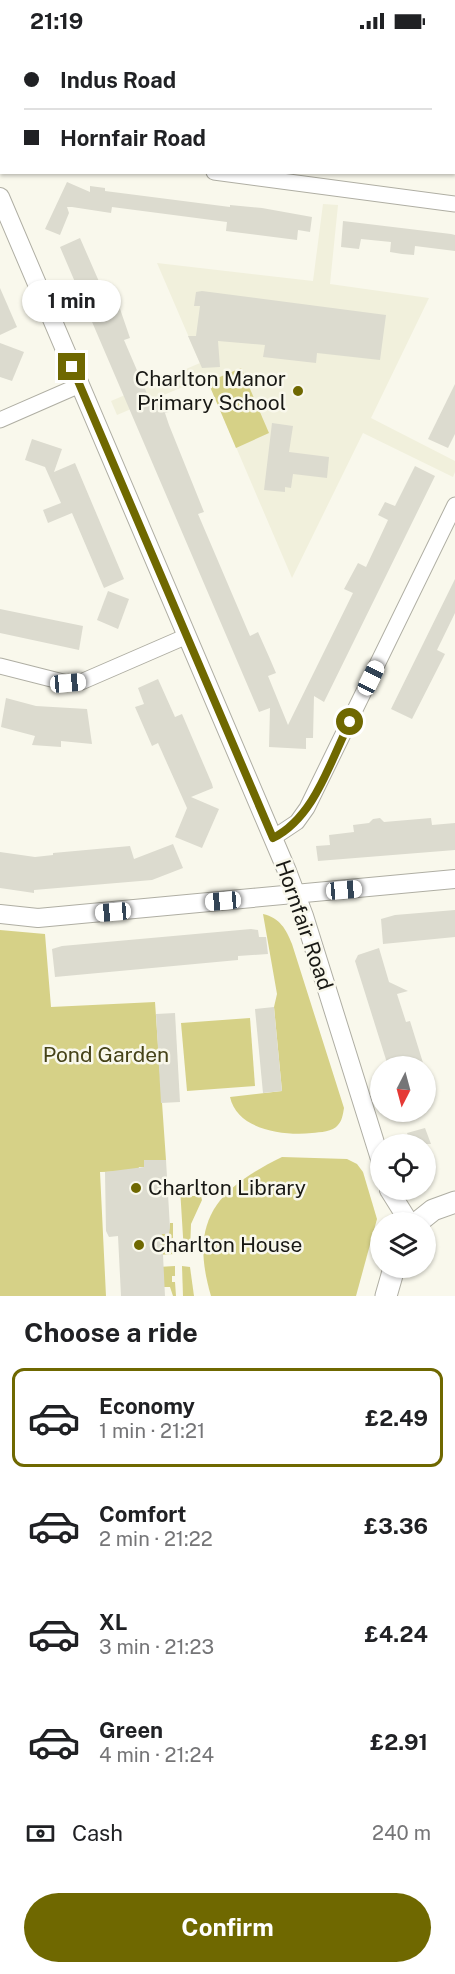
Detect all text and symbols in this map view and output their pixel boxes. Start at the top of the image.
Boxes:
text: 21:19 [30,8,83,34]
text: Indus Road [60,67,176,93]
text: Hornfair Road [60,125,206,151]
callout: 1 min [22,280,122,322]
text: 1 min [47,289,96,313]
route end [58,353,85,380]
place label: Charlton Manor Primary School [135,366,286,415]
marker: Charlton Manor Primary School [291,384,305,398]
car [355,658,387,698]
car [49,672,87,694]
route start [336,708,363,735]
street label: Hornfair Road [270,856,338,993]
car [325,879,363,901]
car [204,890,242,912]
car [94,901,132,923]
park label: Pond Garden [43,1042,169,1067]
north arrow [370,1056,436,1122]
map controls [370,1056,436,1278]
button: locate [370,1134,436,1200]
place label: Charlton Library [148,1175,306,1200]
marker: Charlton Library [129,1181,143,1195]
button: layers [370,1212,436,1278]
place label: Charlton House [151,1232,302,1257]
marker: Charlton House [132,1238,146,1252]
text: Choose a ride [24,1316,198,1348]
icon: car [27,1391,81,1445]
text: Economy [99,1393,195,1419]
text: £2.49 [365,1405,428,1431]
text: 1 min · 21:21 [99,1419,205,1443]
icon: car [27,1499,81,1553]
text: Comfort [99,1501,186,1527]
text: £3.36 [364,1513,428,1539]
text: 2 min · 21:22 [99,1527,213,1551]
icon: car [27,1607,81,1661]
text: XL [99,1609,127,1635]
text: £4.24 [365,1621,428,1647]
text: 3 min · 21:23 [99,1635,214,1659]
icon: car [27,1715,81,1769]
text: Green [99,1717,163,1743]
text: £2.91 [370,1729,428,1755]
text: 4 min · 21:24 [99,1743,214,1767]
icon: cash [24,1817,57,1850]
text: Cash [72,1820,123,1846]
text: 240 m [372,1821,431,1845]
button: Confirm [24,1893,431,1962]

